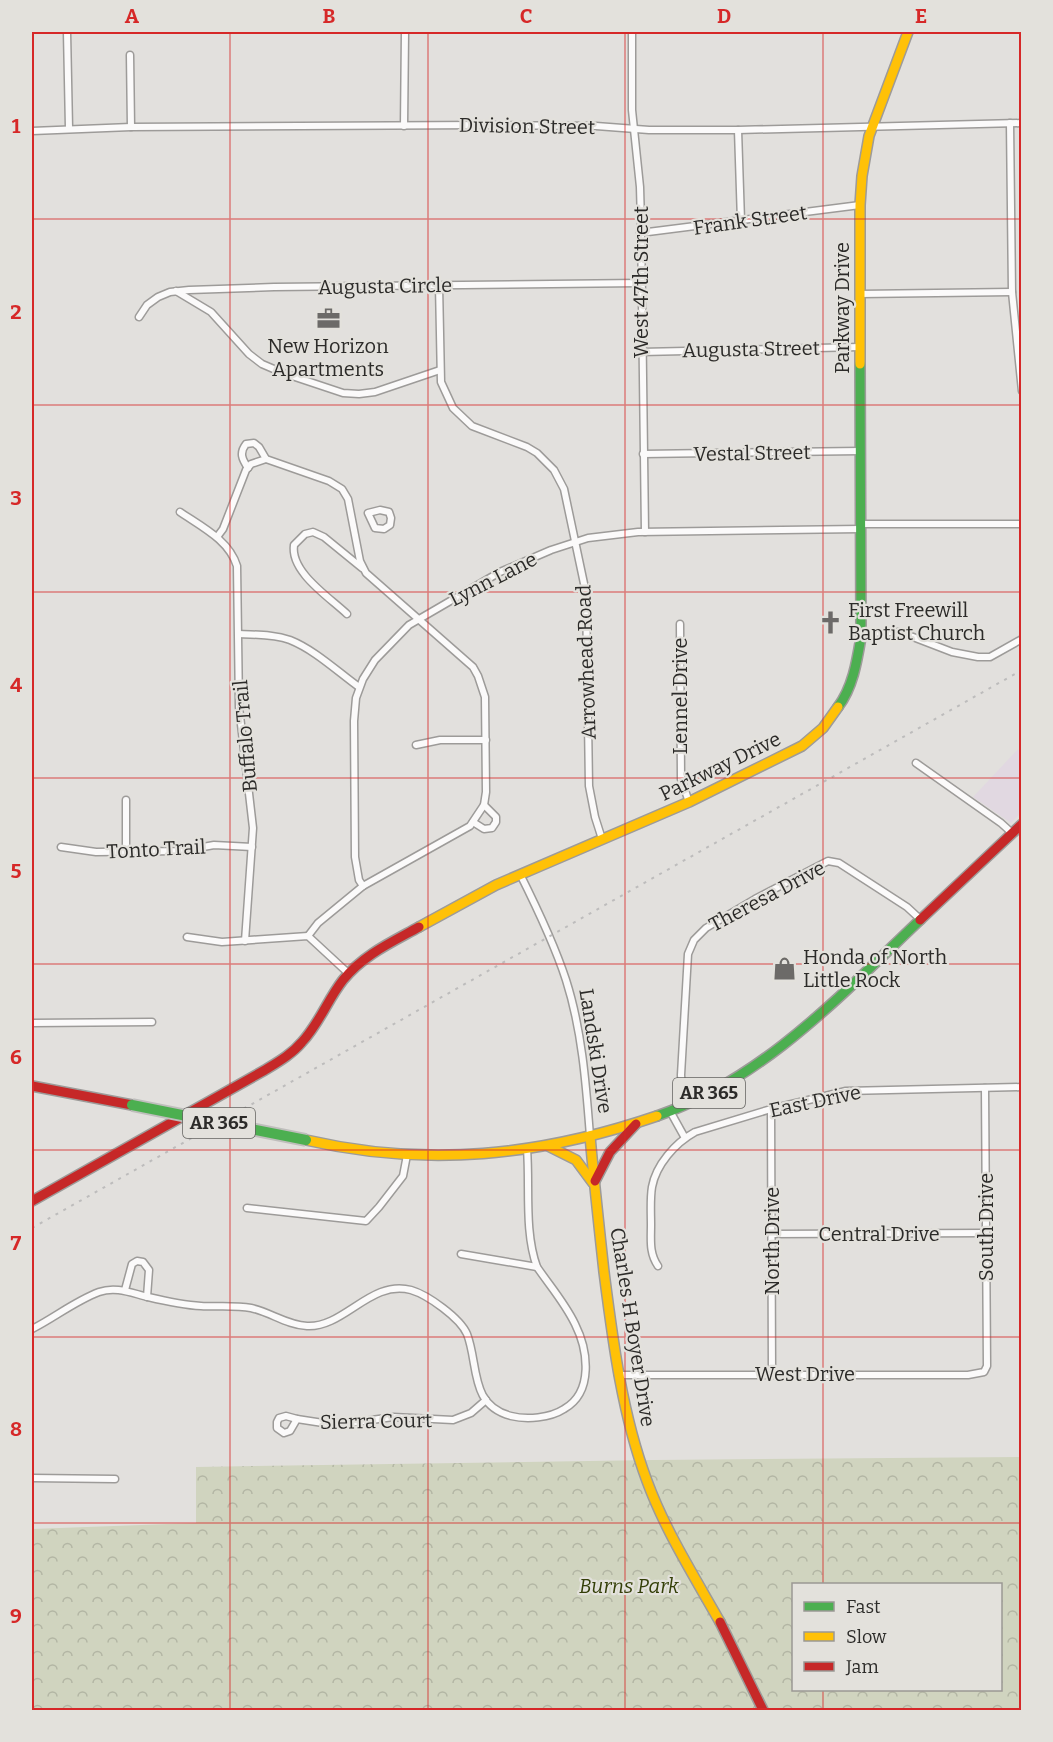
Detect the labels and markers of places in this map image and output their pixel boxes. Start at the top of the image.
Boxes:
office icon: New Horizon Apartments [315,305,341,331]
place label: New Horizon Apartments [267,334,389,381]
place label: First Freewill Baptist Church [848,598,986,645]
church icon: First Freewill Baptist Church [817,609,843,635]
place label: Honda of North Little Rock [803,945,948,992]
shop icon: Honda of North Little Rock [772,955,798,981]

